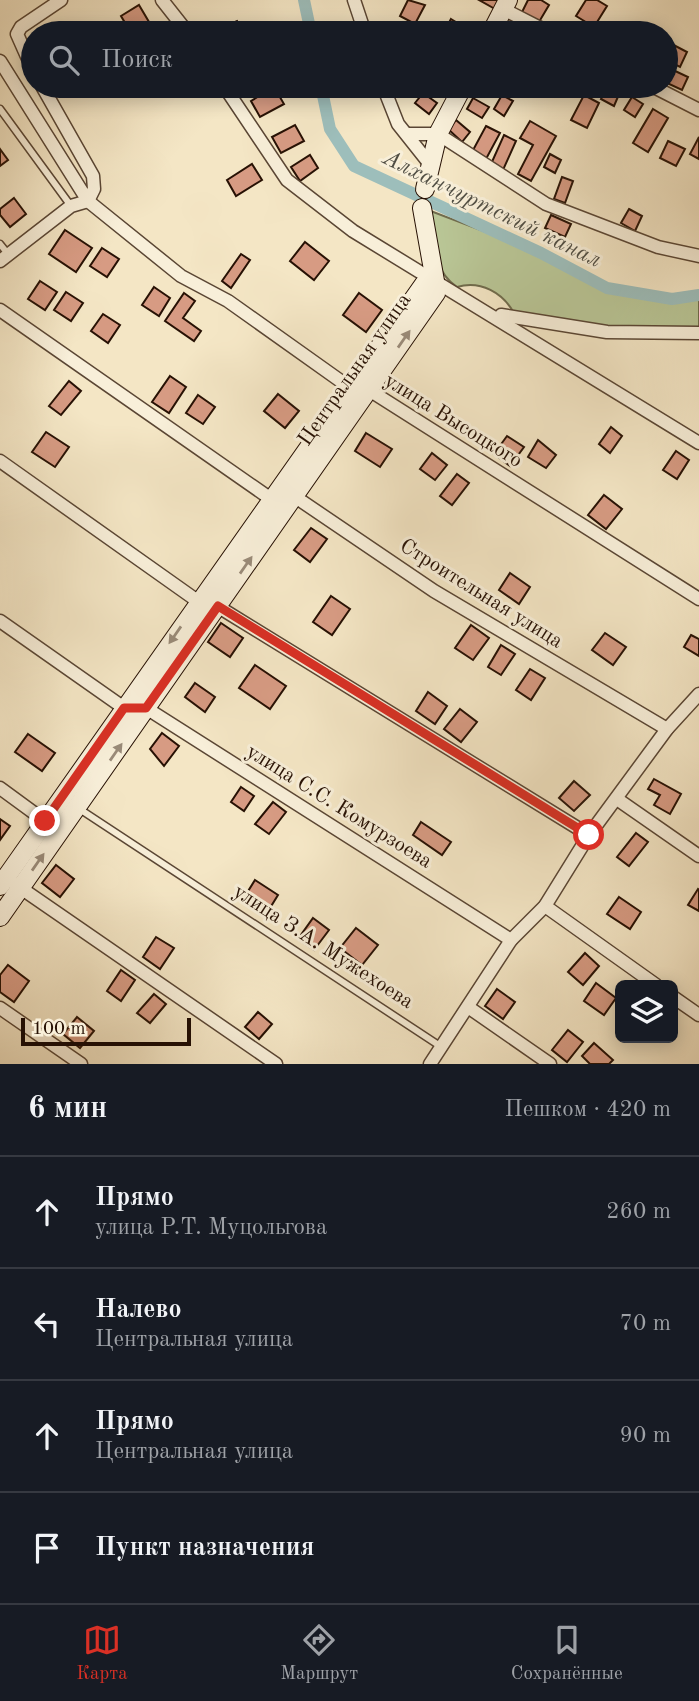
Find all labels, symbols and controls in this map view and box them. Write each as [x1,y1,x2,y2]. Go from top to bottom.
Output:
search box [21,21,678,98]
icon: search [45,41,83,79]
text: Поиск [101,47,173,73]
water label: Алханчуртский канал [377,145,605,273]
street label: Центральная улица [295,290,415,450]
one-way arrow [397,330,411,348]
street label: улица Высоцкого [380,370,526,472]
street label: Строительная улица [396,535,566,653]
one-way arrow [239,556,253,574]
one-way arrow [168,626,182,644]
street label: улица С.С. Комурзоева [242,741,436,873]
one-way arrow [109,743,123,761]
route end [29,805,60,836]
route start [573,819,604,850]
one-way arrow [31,853,45,871]
street label: улица З.А. Мужехоева [229,881,417,1013]
map controls [615,980,678,1043]
button: layers [615,980,678,1043]
scale bar [21,1015,191,1047]
text: 100 m [32,1020,85,1039]
text: 6 мин [28,1094,107,1124]
text: Пешком · 420 m [505,1098,671,1121]
text: Прямо [95,1185,174,1211]
icon: ahead [28,1193,66,1231]
text: 260 m [606,1200,671,1223]
text: улица Р.Т. Муцольгова [95,1216,327,1239]
text: Налево [95,1297,182,1323]
icon: left [28,1305,66,1343]
text: 70 m [620,1312,671,1335]
text: Центральная улица [95,1328,293,1351]
text: Прямо [95,1409,174,1435]
icon: ahead [28,1417,66,1455]
text: 90 m [620,1424,671,1447]
text: Центральная улица [95,1440,293,1463]
icon: arrive [28,1529,66,1567]
text: Пункт назначения [95,1535,314,1561]
tab: Карта [76,1621,128,1686]
tab: Маршрут [280,1621,358,1686]
tab: Сохранённые [511,1621,623,1686]

